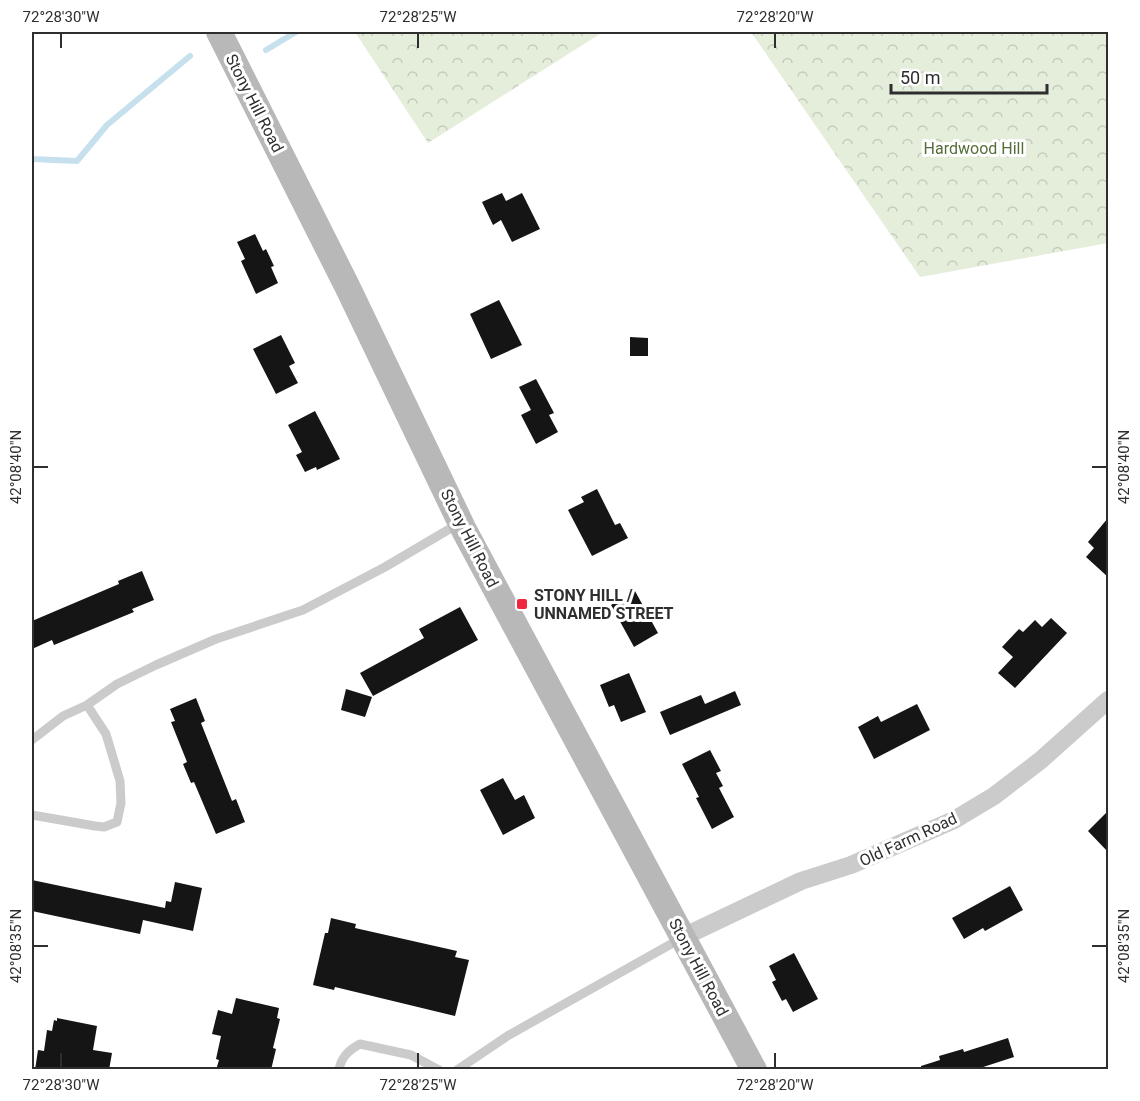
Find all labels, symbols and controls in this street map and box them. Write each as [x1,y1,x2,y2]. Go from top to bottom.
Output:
text: 72°28'30"W [23,8,99,26]
text: 72°28'25"W [380,8,456,26]
text: 72°28'20"W [737,8,813,26]
street label: Stony Hill Road [222,51,287,156]
scale bar [891,57,1047,95]
text: 50 m [900,67,940,88]
park label: Hardwood Hill [924,139,1024,158]
text: 42°08'40"N [7,430,25,504]
text: 42°08'40"N [1115,430,1133,504]
street label: Stony Hill Road [437,486,502,591]
place label: STONY HILL / UNNAMED STREET [534,586,674,623]
marker: STONY HILL / UNNAMED STREET [515,597,529,611]
street label: Old Farm Road [856,809,960,870]
text: 42°08'35"N [7,909,25,983]
text: 42°08'35"N [1115,909,1133,983]
street label: Stony Hill Road [665,915,732,1019]
text: 72°28'30"W [23,1076,99,1094]
text: 72°28'25"W [380,1076,456,1094]
text: 72°28'20"W [737,1076,813,1094]

